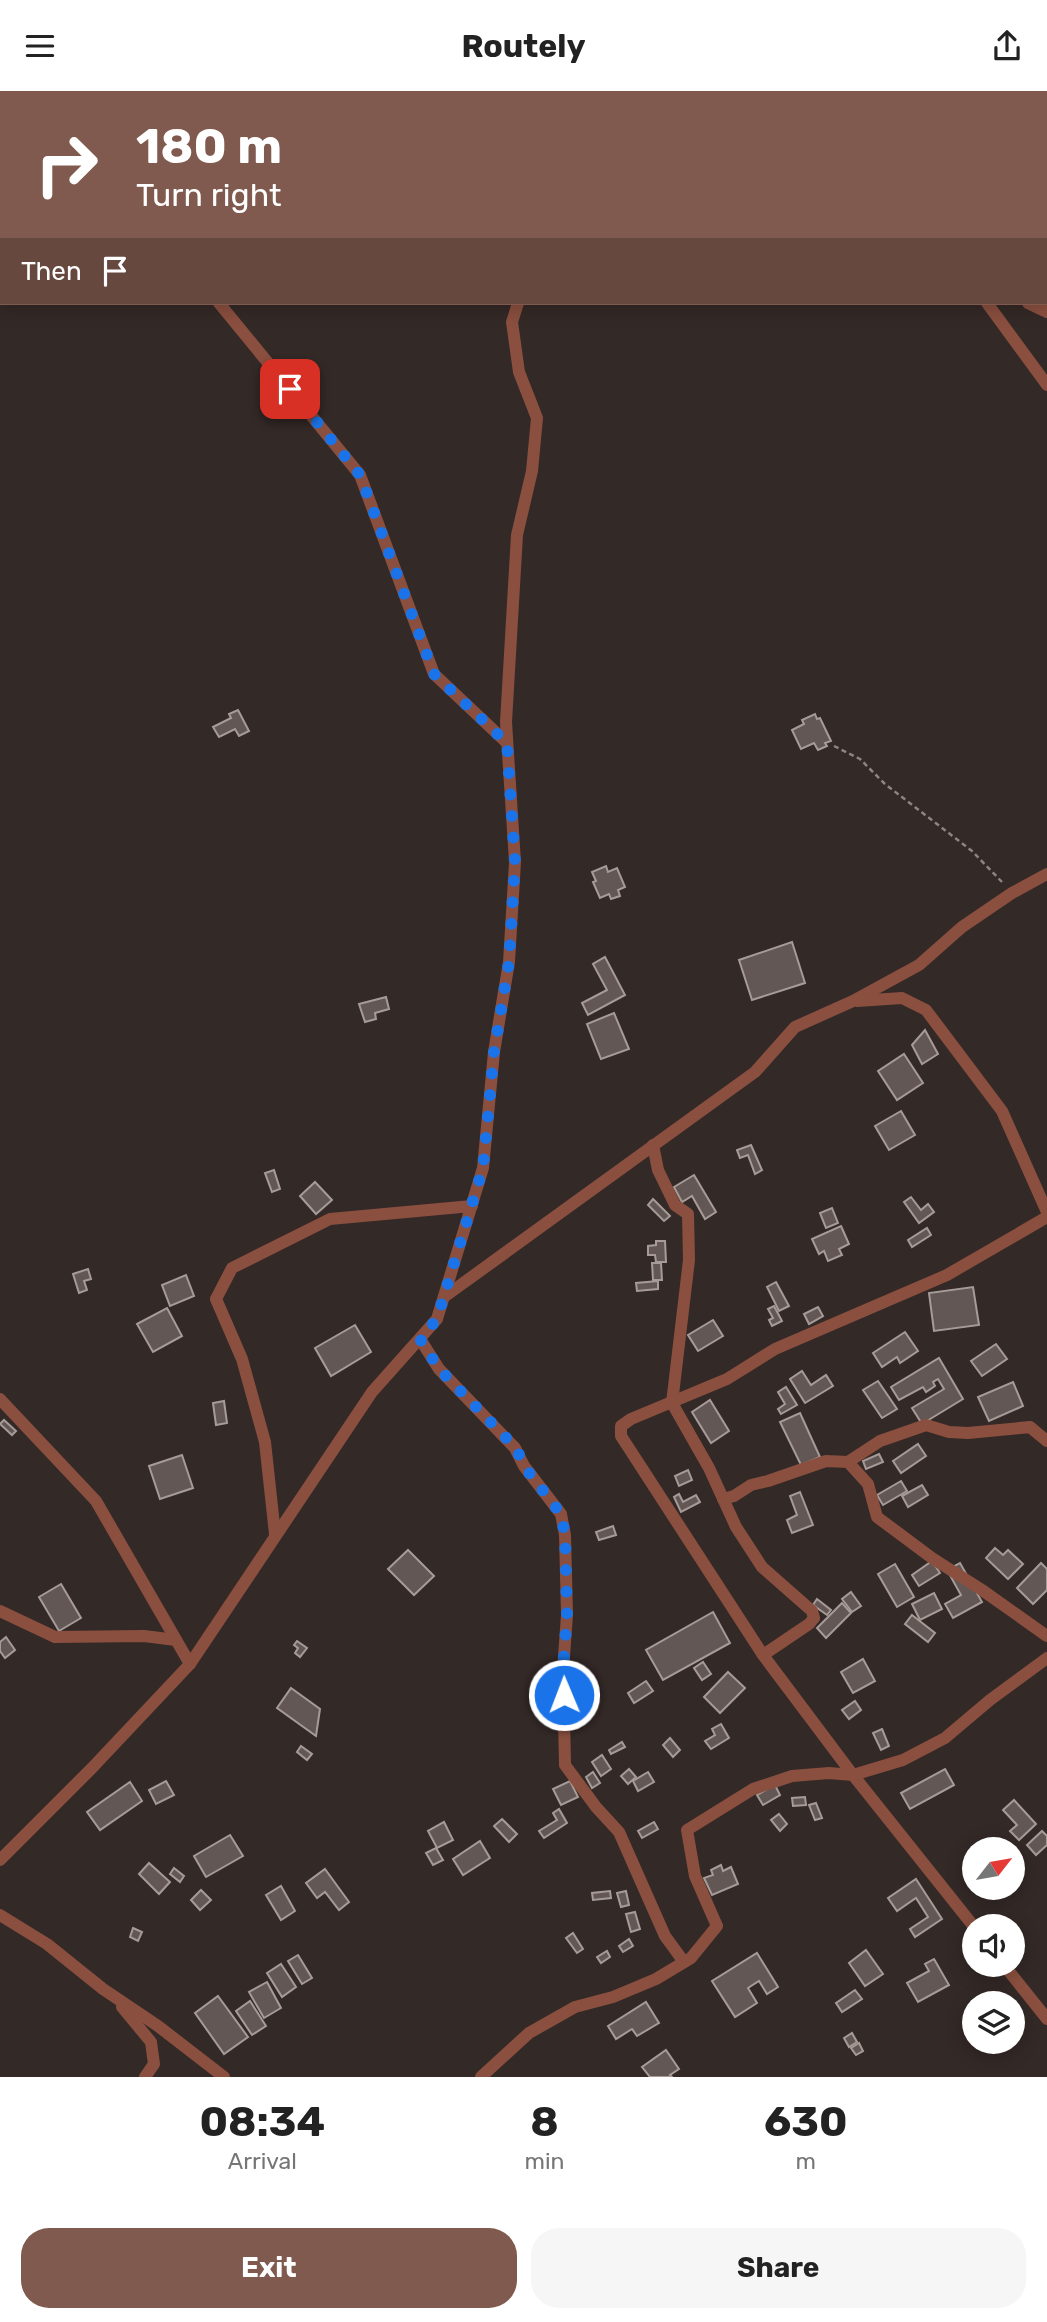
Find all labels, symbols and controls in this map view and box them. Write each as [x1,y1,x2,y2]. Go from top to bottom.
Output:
icon: menu [21,27,59,65]
text: Routely [461,27,586,65]
icon: share [988,27,1026,65]
text: 180 m [136,117,282,175]
icon: right [21,119,112,210]
text: Turn right [136,176,281,214]
icon: arrive [96,252,134,290]
text: Then [21,256,82,287]
pin [260,359,320,419]
icon: arrive [271,370,309,408]
position arrow [527,1658,601,1732]
north arrow [962,1837,1026,1901]
map controls [962,1837,1025,2054]
button: sound [962,1914,1025,1977]
button: layers [962,1991,1025,2054]
text: 08:34 [199,2097,325,2147]
text: 8 [530,2097,559,2147]
text: 630 [764,2097,848,2147]
text: Arrival [228,2147,297,2175]
text: min [525,2147,564,2175]
text: m [796,2147,816,2175]
button: Exit [21,2228,517,2308]
button: Share [531,2228,1026,2308]

